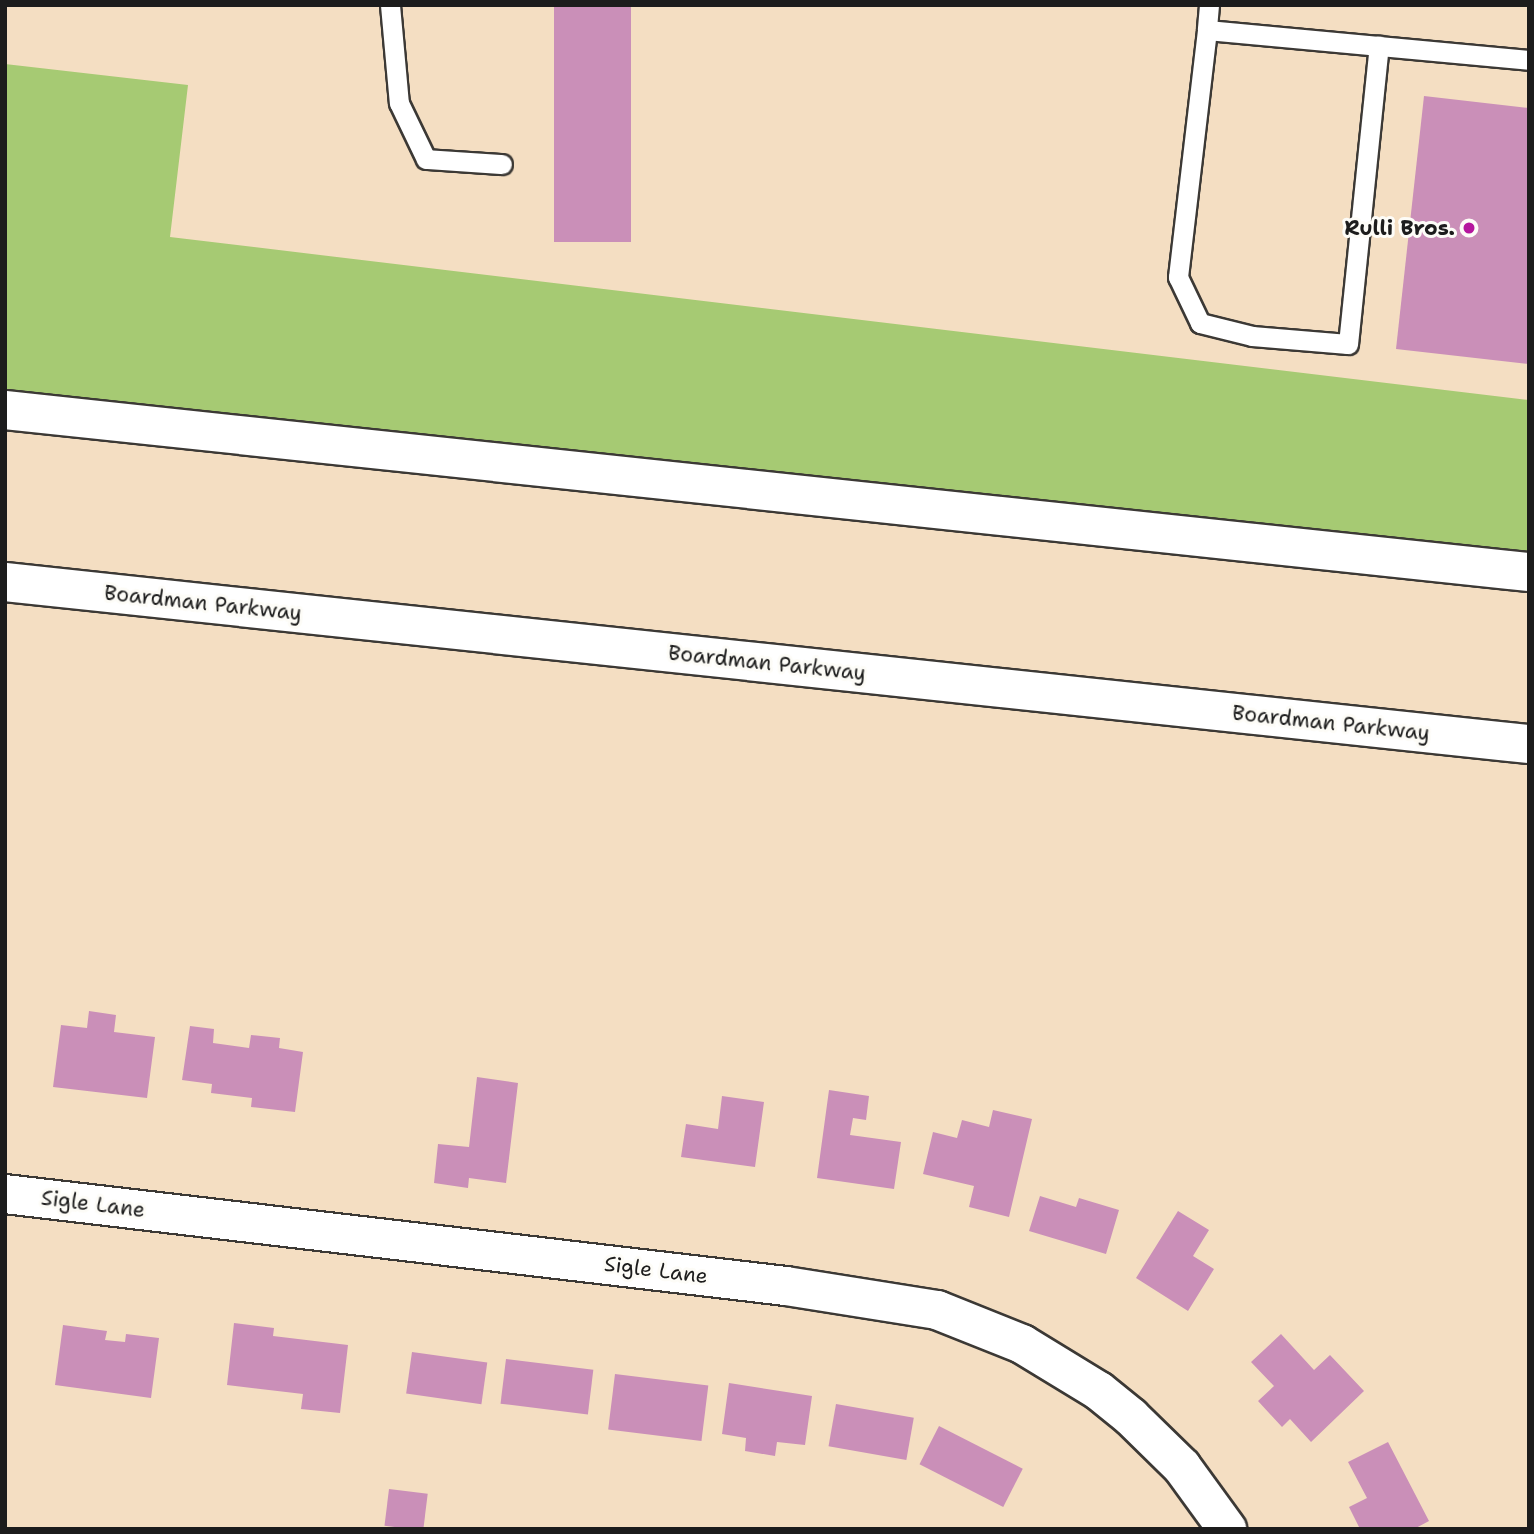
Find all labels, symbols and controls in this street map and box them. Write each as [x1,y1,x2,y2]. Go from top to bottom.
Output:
place label: Rulli Bros. [1344,215,1455,241]
marker: Rulli Bros. [1461,220,1477,236]
street label: Boardman Parkway [103,580,303,626]
street label: Boardman Parkway [667,640,867,686]
street label: Boardman Parkway [1231,700,1431,746]
street label: Sigle Lane [40,1185,146,1223]
street label: Sigle Lane [603,1251,709,1289]

